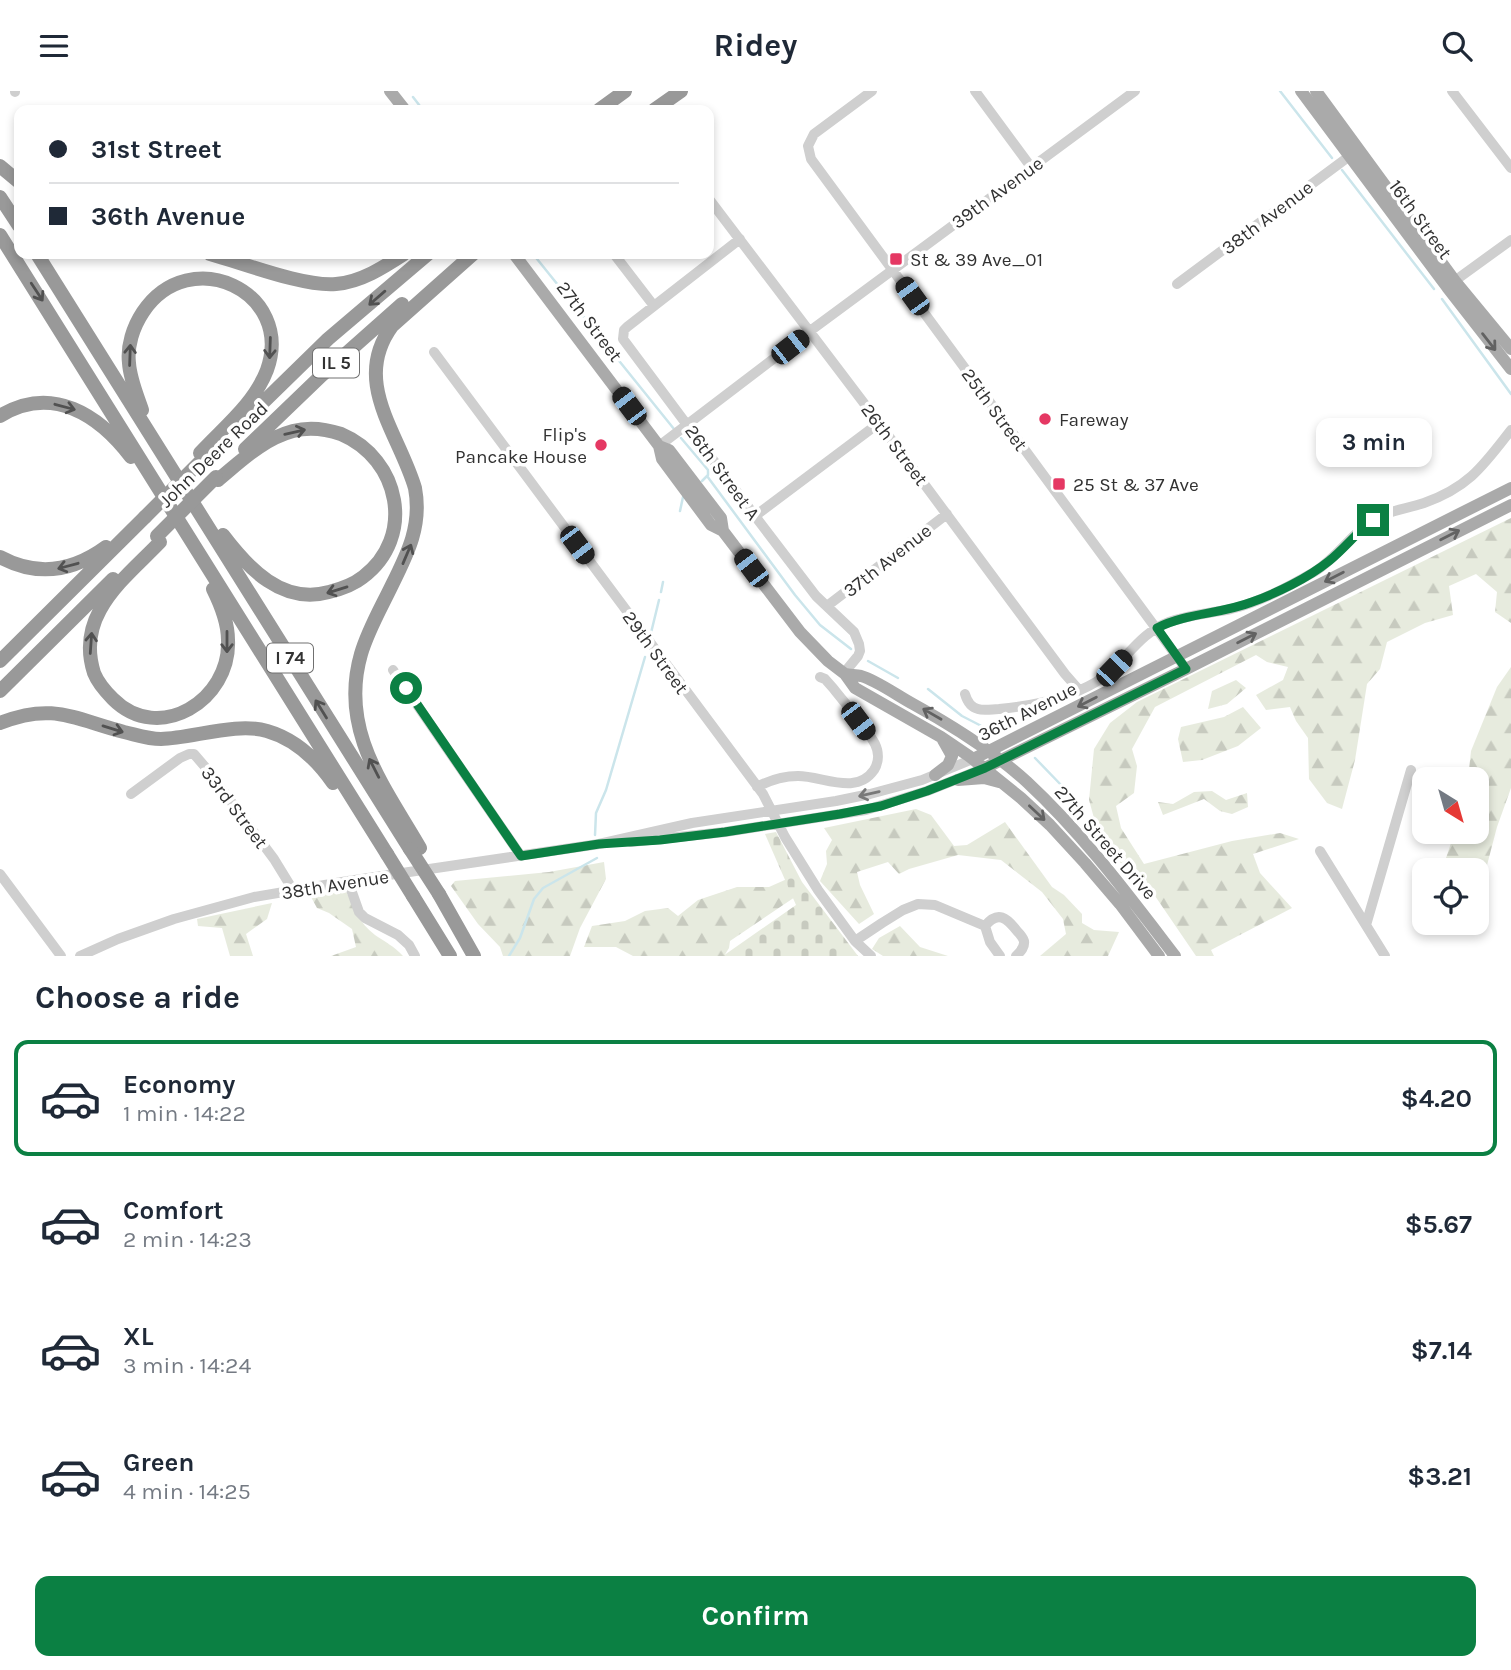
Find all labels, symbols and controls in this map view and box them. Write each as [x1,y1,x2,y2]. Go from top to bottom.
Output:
icon: menu [35,27,73,65]
text: Ridey [714,27,797,64]
icon: search [1438,27,1476,65]
text: 31st Street [91,134,222,165]
street label: 39th Avenue [947,152,1048,233]
street label: 38th Avenue [1218,176,1318,259]
street label: 16th Street [1384,176,1456,263]
text: 36th Avenue [91,201,245,232]
place label: St & 39 Ave_01 [910,249,1043,271]
marker: St & 39 Ave_01 [888,251,904,267]
car [892,273,933,319]
street label: 27th Street [552,277,627,366]
one-way arrow [30,282,44,301]
one-way arrow [368,290,386,306]
car [767,326,814,368]
one-way arrow [1482,332,1497,350]
one-way arrow [264,336,277,359]
one-way arrow [123,344,136,367]
road number: IL 5 [313,349,359,377]
street label: 25th Street [957,364,1032,455]
car [608,383,651,429]
street label: John Deere Road [155,397,273,512]
street label: 26th Street [856,399,932,490]
one-way arrow [53,401,76,414]
place label: Fareway [1059,409,1129,431]
marker: Fareway [1037,411,1053,427]
callout: 3 min [1315,419,1431,467]
street label: 26th Street A [680,421,764,525]
one-way arrow [283,424,306,438]
place label: Flip's Pancake House [455,424,587,468]
text: 3 min [1342,429,1406,456]
marker: Flip's Pancake House [593,437,609,453]
place label: 25 St & 37 Ave [1073,474,1199,496]
marker: 25 St & 37 Ave [1051,476,1067,492]
route end [1357,504,1389,536]
street label: 37th Avenue [839,520,936,602]
car [556,522,599,568]
one-way arrow [1439,528,1460,542]
one-way arrow [401,544,414,566]
car [730,545,773,591]
one-way arrow [57,560,80,573]
one-way arrow [1324,571,1345,585]
one-way arrow [326,584,348,597]
street label: 29th Street [618,607,693,698]
one-way arrow [220,630,234,653]
one-way arrow [1236,630,1257,644]
one-way arrow [85,632,98,655]
road number: I 74 [267,643,313,673]
car [1092,646,1137,690]
route start [390,672,422,704]
street label: 36th Avenue [974,678,1080,746]
one-way arrow [1078,695,1098,709]
car [837,698,880,744]
one-way arrow [313,699,327,719]
one-way arrow [922,707,942,721]
one-way arrow [102,723,124,736]
one-way arrow [366,758,380,779]
street label: 33rd Street [196,762,272,853]
north arrow [1412,767,1489,843]
map controls [1412,767,1489,935]
street label: 27th Street Drive [1050,781,1161,904]
one-way arrow [858,787,881,801]
one-way arrow [1027,805,1045,821]
button: locate [1412,858,1489,935]
street label: 38th Avenue [280,866,390,904]
text: Choose a ride [35,979,240,1016]
icon: car [39,1067,102,1130]
text: Economy [123,1069,235,1100]
text: $4.20 [1401,1083,1472,1114]
text: 1 min · 14:22 [123,1100,246,1127]
icon: car [39,1193,102,1256]
text: Comfort [123,1195,224,1226]
text: $5.67 [1405,1209,1472,1240]
text: 2 min · 14:23 [123,1226,252,1253]
icon: car [39,1319,102,1382]
text: XL [123,1321,154,1352]
text: $7.14 [1411,1335,1472,1366]
text: 3 min · 14:24 [123,1352,251,1379]
icon: car [39,1445,102,1508]
text: Green [123,1447,195,1478]
text: $3.21 [1407,1461,1472,1492]
text: 4 min · 14:25 [123,1478,251,1505]
button: Confirm [35,1576,1476,1656]

